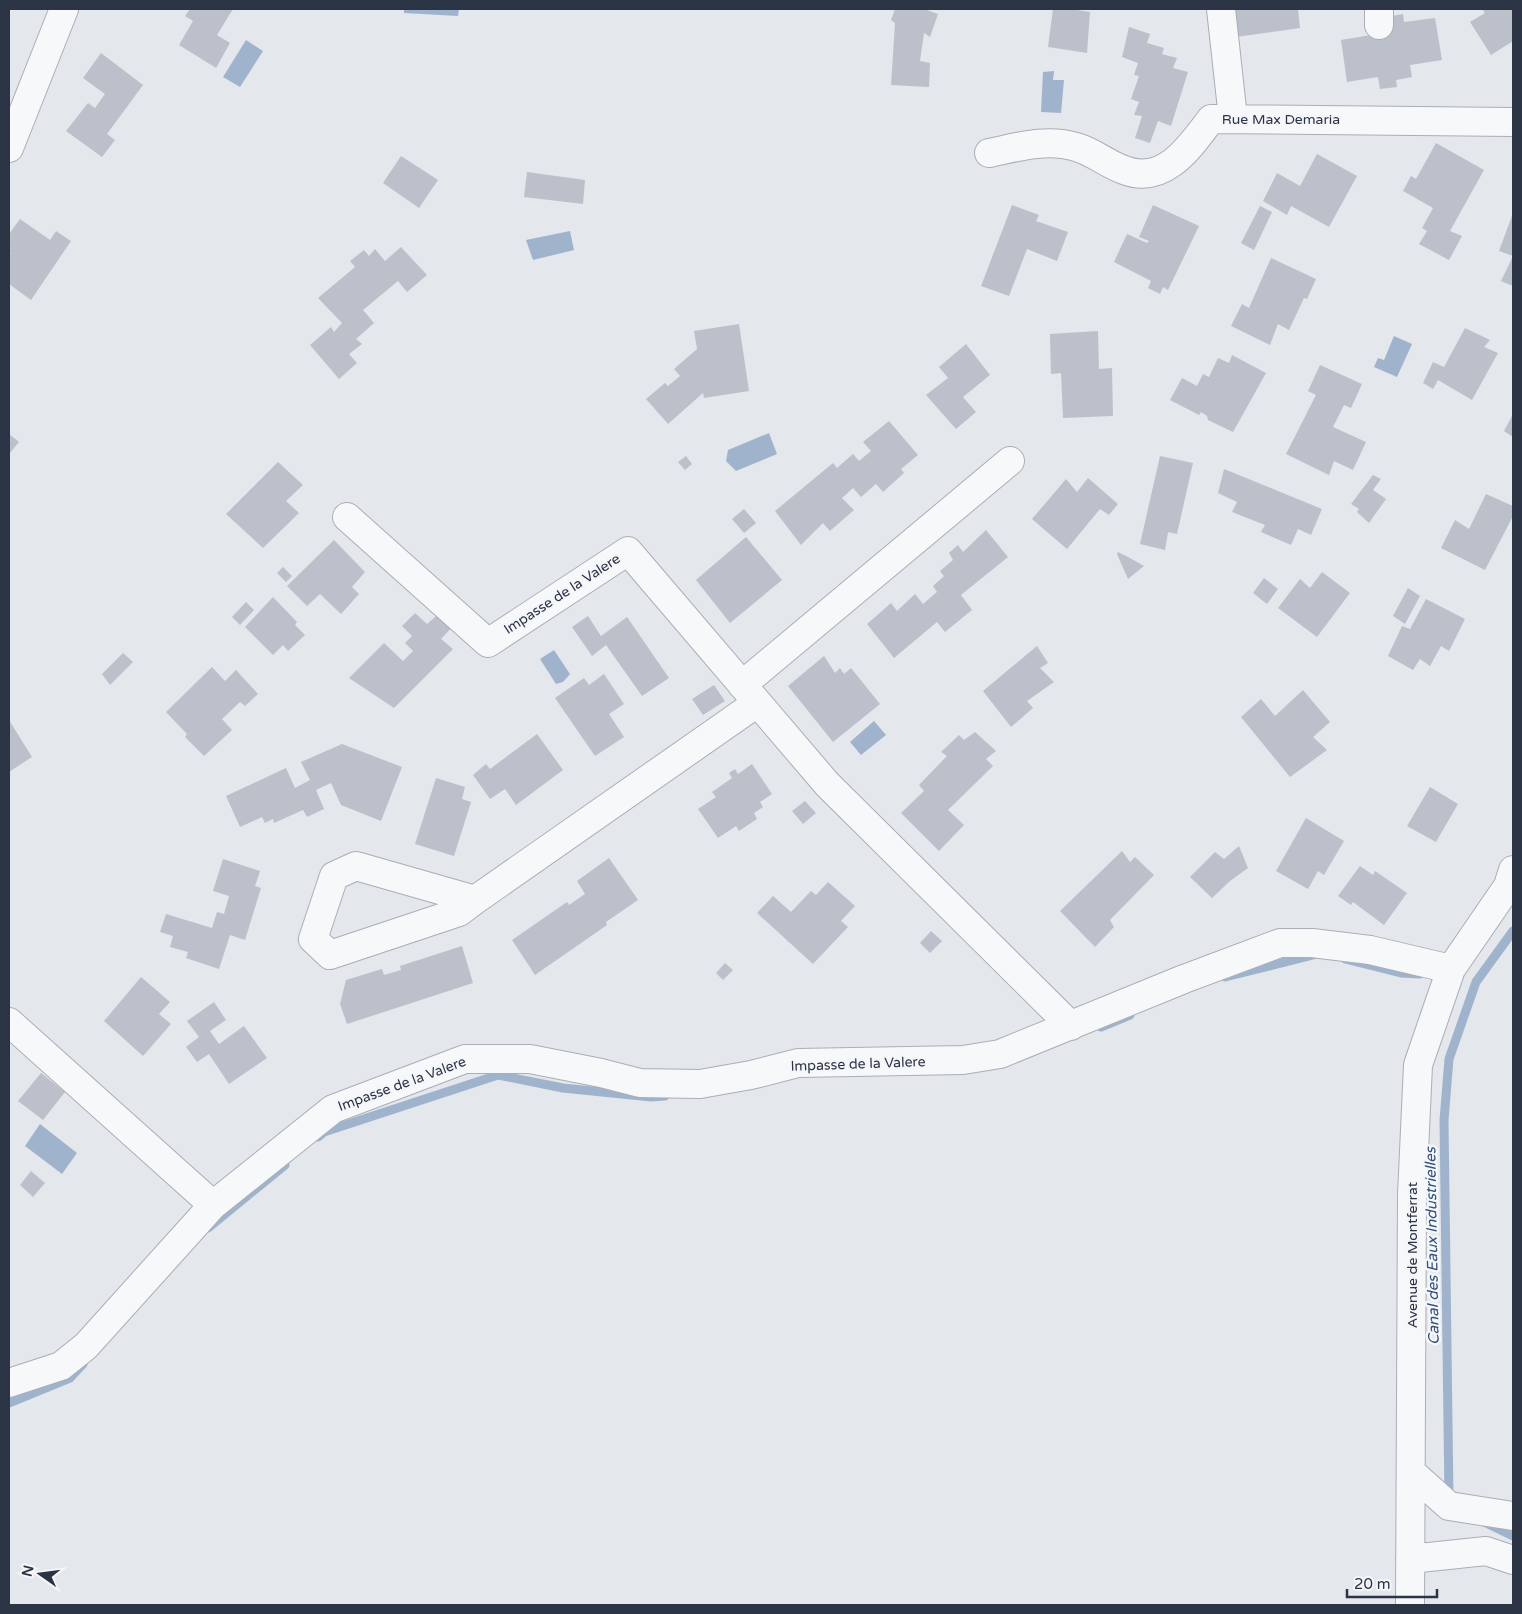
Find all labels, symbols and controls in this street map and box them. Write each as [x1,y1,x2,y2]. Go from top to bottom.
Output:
street label: Rue Max Demaria [1222,111,1340,128]
street label: Impasse de la Valere [501,550,623,638]
street label: Impasse de la Valere [336,1053,468,1115]
street label: Impasse de la Valere [790,1053,926,1075]
water label: Canal des Eaux Industrielles [1421,1145,1443,1345]
street label: Avenue de Montferrat [1404,1181,1421,1328]
north arrow [15,1549,65,1599]
text: N [18,1563,37,1578]
scale bar [1347,1566,1437,1598]
text: 20 m [1354,1575,1391,1593]

